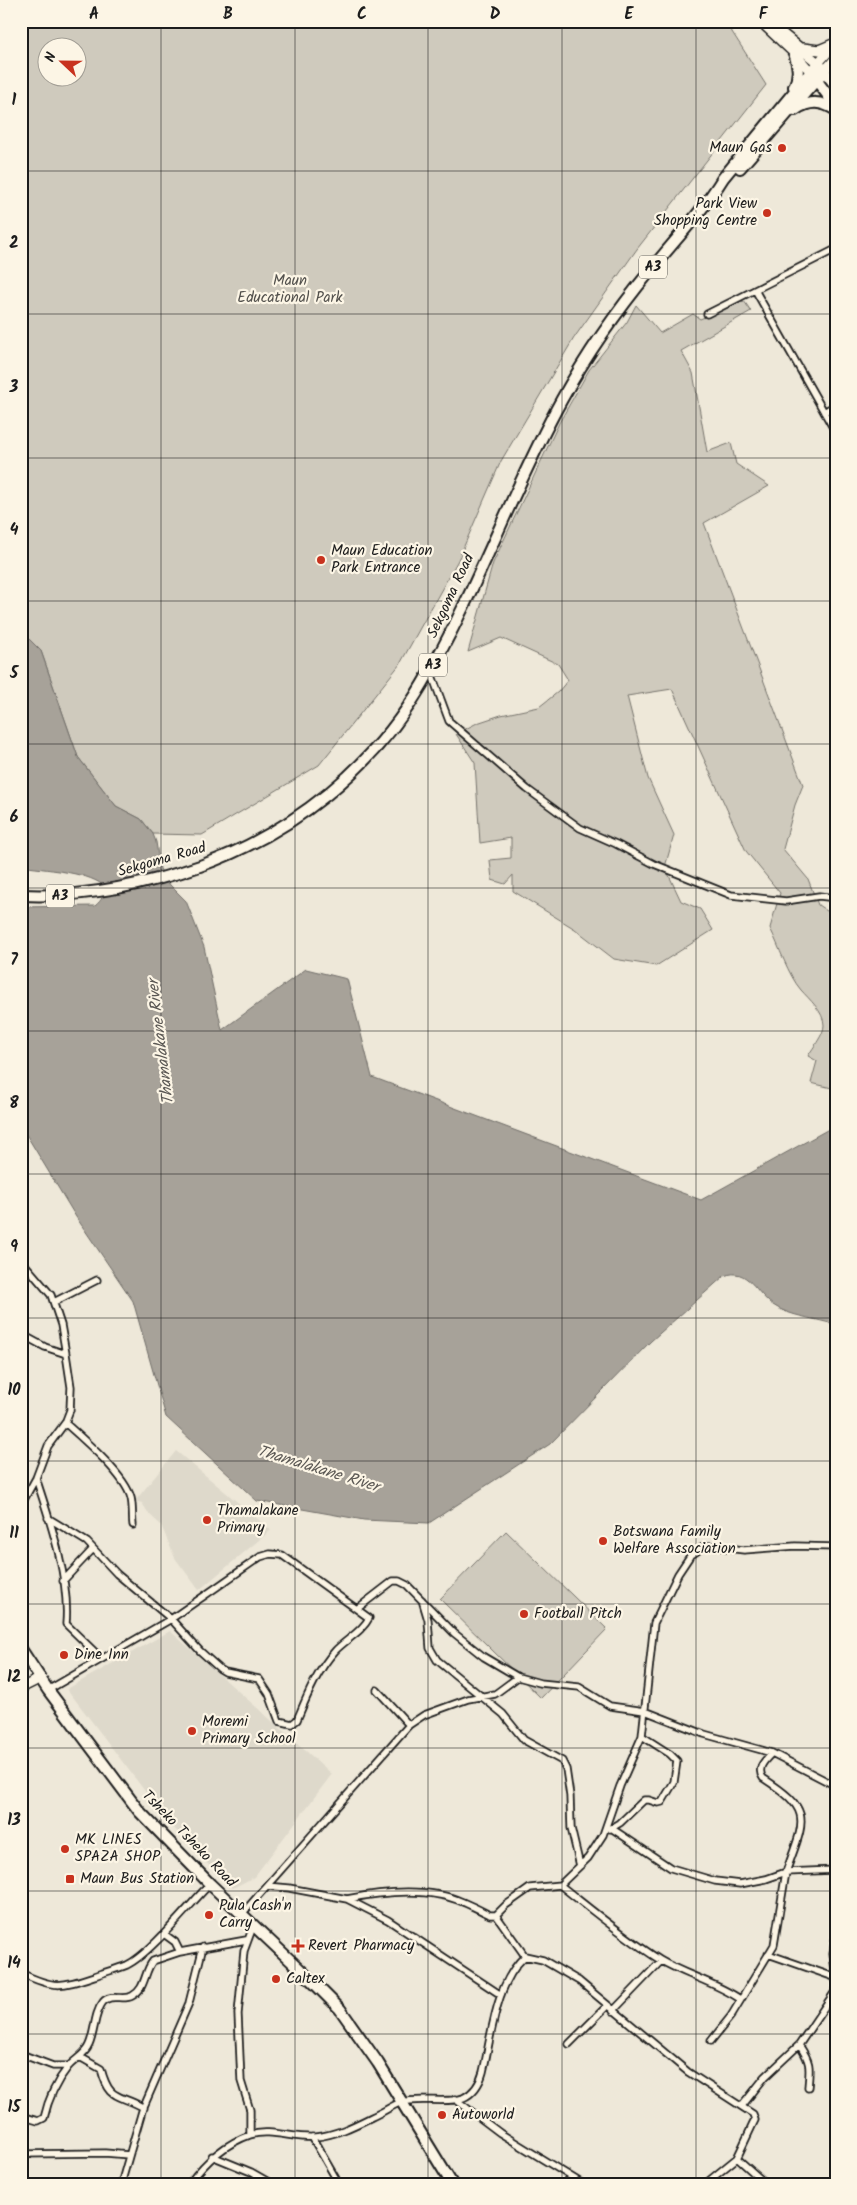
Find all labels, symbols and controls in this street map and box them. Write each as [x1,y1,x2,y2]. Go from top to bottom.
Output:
text: A [89,2,99,27]
text: B [223,2,233,27]
text: C [357,2,367,27]
text: D [490,2,501,27]
text: E [625,2,635,27]
text: F [759,2,769,27]
north arrow [38,38,88,88]
text: N [39,49,63,66]
text: 1 [12,88,17,113]
place label: Maun Gas [709,136,773,160]
marker: Maun Gas [776,142,788,154]
place label: Park View Shopping Centre [654,192,758,233]
marker: Park View Shopping Centre [761,207,773,219]
text: 2 [9,231,19,256]
road number: A3 [639,256,667,278]
park label: Maun Educational Park [237,269,344,310]
text: 3 [9,375,19,400]
text: 4 [10,518,19,543]
place label: Maun Education Park Entrance [331,539,432,580]
street label: Sekgoma Road [421,549,481,642]
marker: Maun Education Park Entrance [315,554,327,566]
road number: A3 [419,654,447,676]
text: 5 [9,661,20,686]
text: 6 [10,805,19,830]
street label: Sekgoma Road [115,836,209,884]
road number: A3 [46,884,74,908]
text: 7 [10,948,18,973]
water label: Thamalakane River [140,974,181,1106]
text: 8 [9,1091,19,1116]
text: 9 [10,1235,18,1260]
text: 10 [7,1378,21,1403]
water label: Thamalakane River [254,1439,385,1500]
place label: Thamalakane Primary [217,1499,299,1540]
marker: Thamalakane Primary [201,1514,213,1526]
place label: Botswana Family Welfare Association [613,1520,736,1561]
text: 11 [9,1521,19,1546]
marker: Botswana Family Welfare Association [597,1535,609,1547]
place label: Football Pitch [534,1602,622,1626]
marker: Football Pitch [518,1608,530,1620]
place label: Dine Inn [74,1643,129,1667]
marker: Dine Inn [58,1649,70,1661]
text: 12 [7,1665,21,1690]
place label: Moremi Primary School [202,1710,296,1751]
marker: Moremi Primary School [186,1725,198,1737]
street label: Tsheko Tsheko Road [136,1785,243,1894]
text: 13 [7,1808,21,1833]
place label: MK LINES SPAZA SHOP [75,1828,161,1869]
marker: MK LINES SPAZA SHOP [59,1843,71,1855]
place label: Maun Bus Station [80,1867,194,1891]
marker: Maun Bus Station [64,1873,76,1885]
place label: Pula Cash'n Carry [219,1894,292,1935]
marker: Pula Cash'n Carry [203,1909,215,1921]
place label: Revert Pharmacy [308,1934,415,1958]
marker: Revert Pharmacy [292,1940,304,1952]
text: 14 [7,1951,21,1976]
place label: Caltex [286,1967,325,1991]
marker: Caltex [270,1973,282,1985]
text: 15 [8,2095,22,2120]
place label: Autoworld [452,2103,514,2127]
marker: Autoworld [436,2109,448,2121]

